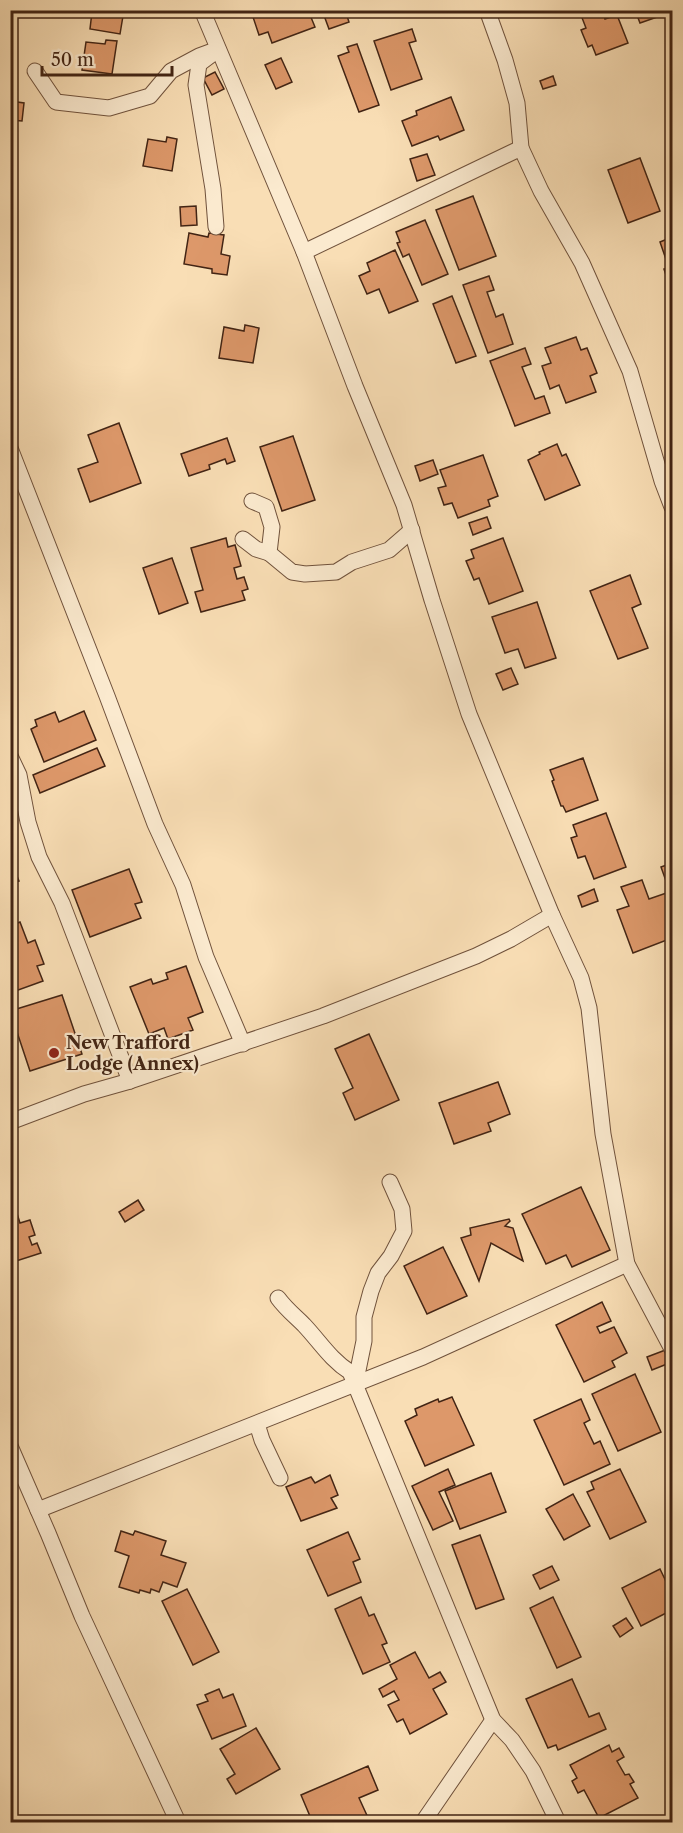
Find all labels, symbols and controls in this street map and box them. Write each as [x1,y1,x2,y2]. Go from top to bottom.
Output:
scale bar [42,39,172,77]
text: 50 m [51,49,94,71]
place label: New Trafford Lodge (Annex) [66,1032,199,1075]
marker: New Trafford Lodge (Annex) [47,1046,61,1060]

